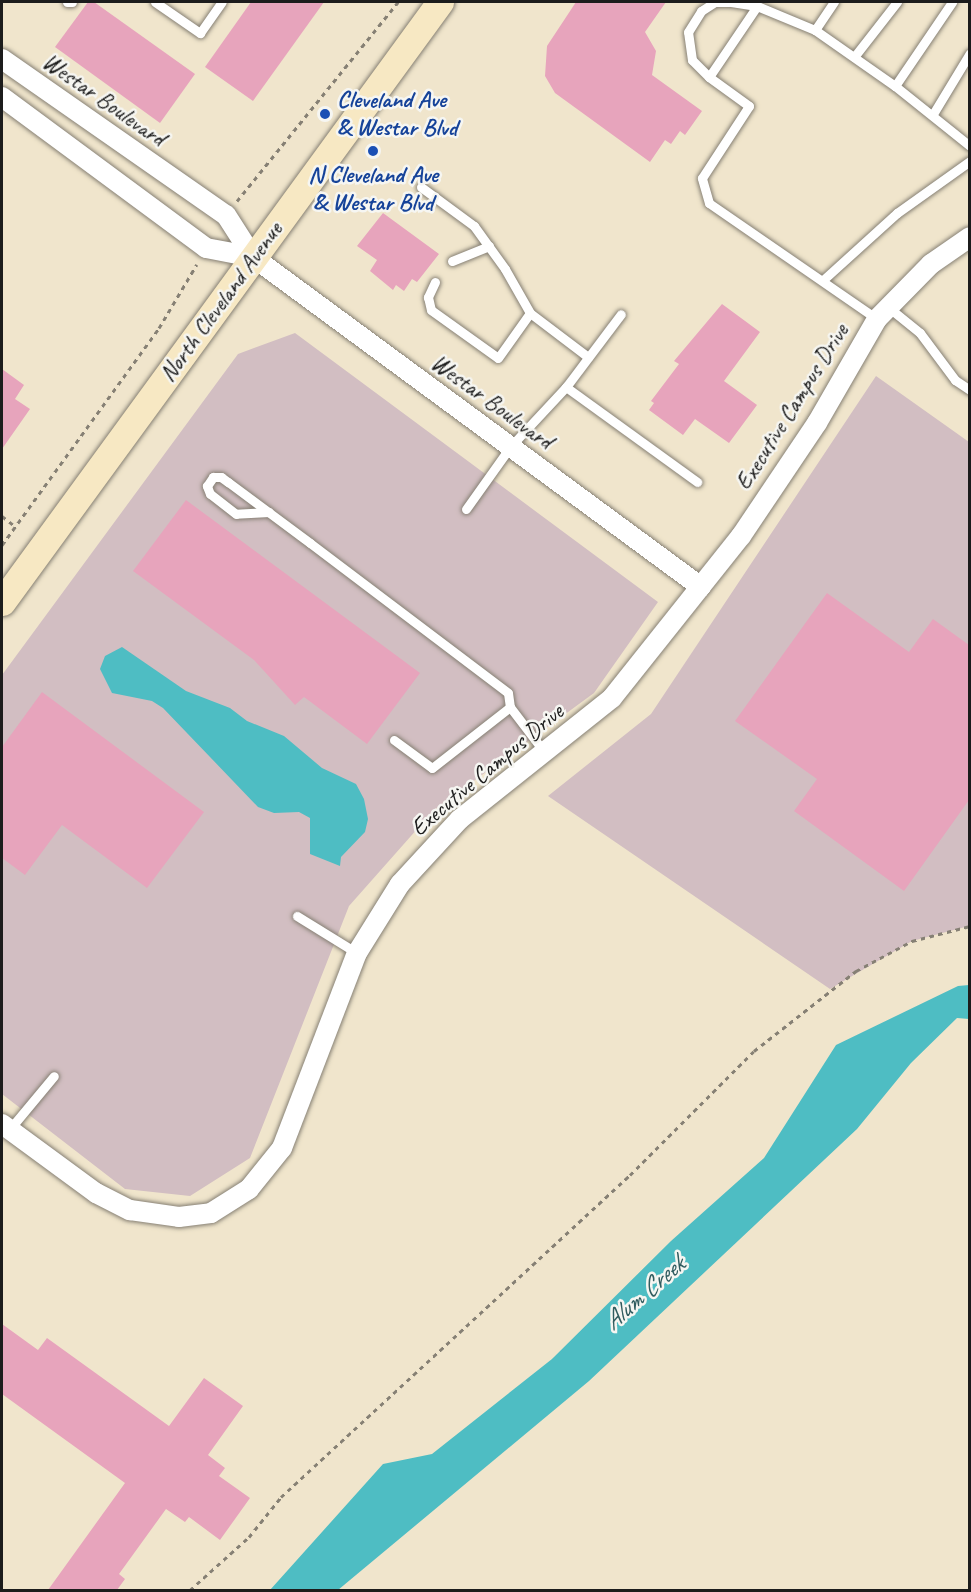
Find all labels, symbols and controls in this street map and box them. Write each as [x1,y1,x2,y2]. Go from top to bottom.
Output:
street label: Westar Boulevard [37,47,171,153]
place label: Cleveland Ave & Westar Blvd [337,86,457,142]
marker: Cleveland Ave & Westar Blvd [318,107,332,121]
marker: N Cleveland Ave & Westar Blvd [366,144,380,158]
place label: N Cleveland Ave & Westar Blvd [308,161,438,217]
street label: North Cleveland Avenue [153,217,289,387]
street label: Executive Campus Drive [729,319,855,495]
street label: Westar Boulevard [425,348,559,456]
street label: Executive Campus Drive [405,698,569,842]
water label: Alum Creek [597,1249,691,1337]

